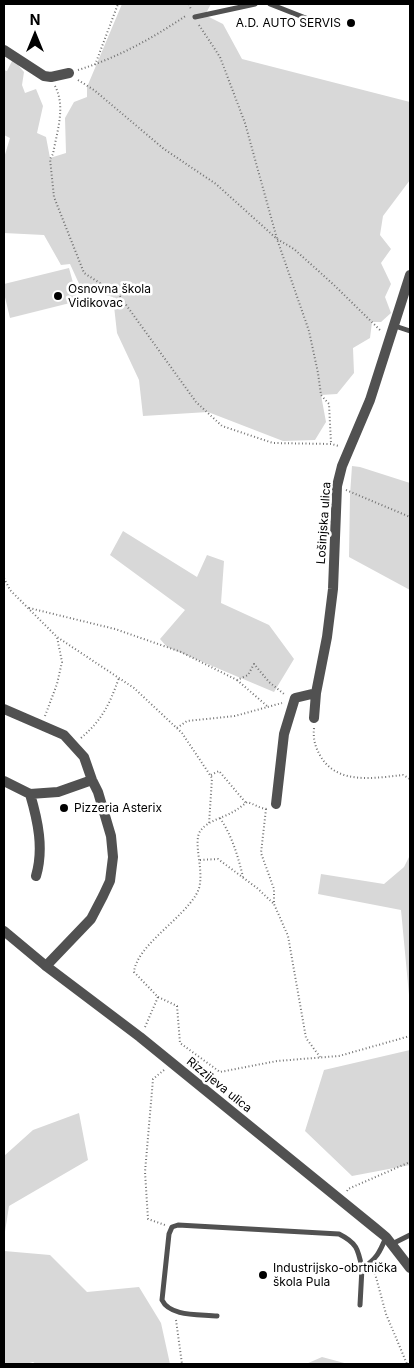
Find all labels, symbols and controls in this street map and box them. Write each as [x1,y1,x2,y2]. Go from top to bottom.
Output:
north arrow [10,10,60,60]
text: N [30,11,40,28]
place label: A.D. AUTO SERVIS [236,16,341,30]
marker: A.D. AUTO SERVIS [345,17,357,29]
place label: Osnovna škola Vidikovac [68,282,151,310]
marker: Osnovna škola Vidikovac [52,290,64,302]
street label: Lošinjska ulica [314,481,334,565]
place label: Pizzeria Asterix [74,801,162,815]
marker: Pizzeria Asterix [58,802,70,814]
street label: Rizzijeva ulica [183,1054,255,1116]
place label: Industrijsko-obrtnička škola Pula [273,1261,397,1289]
marker: Industrijsko-obrtnička škola Pula [257,1269,269,1281]

